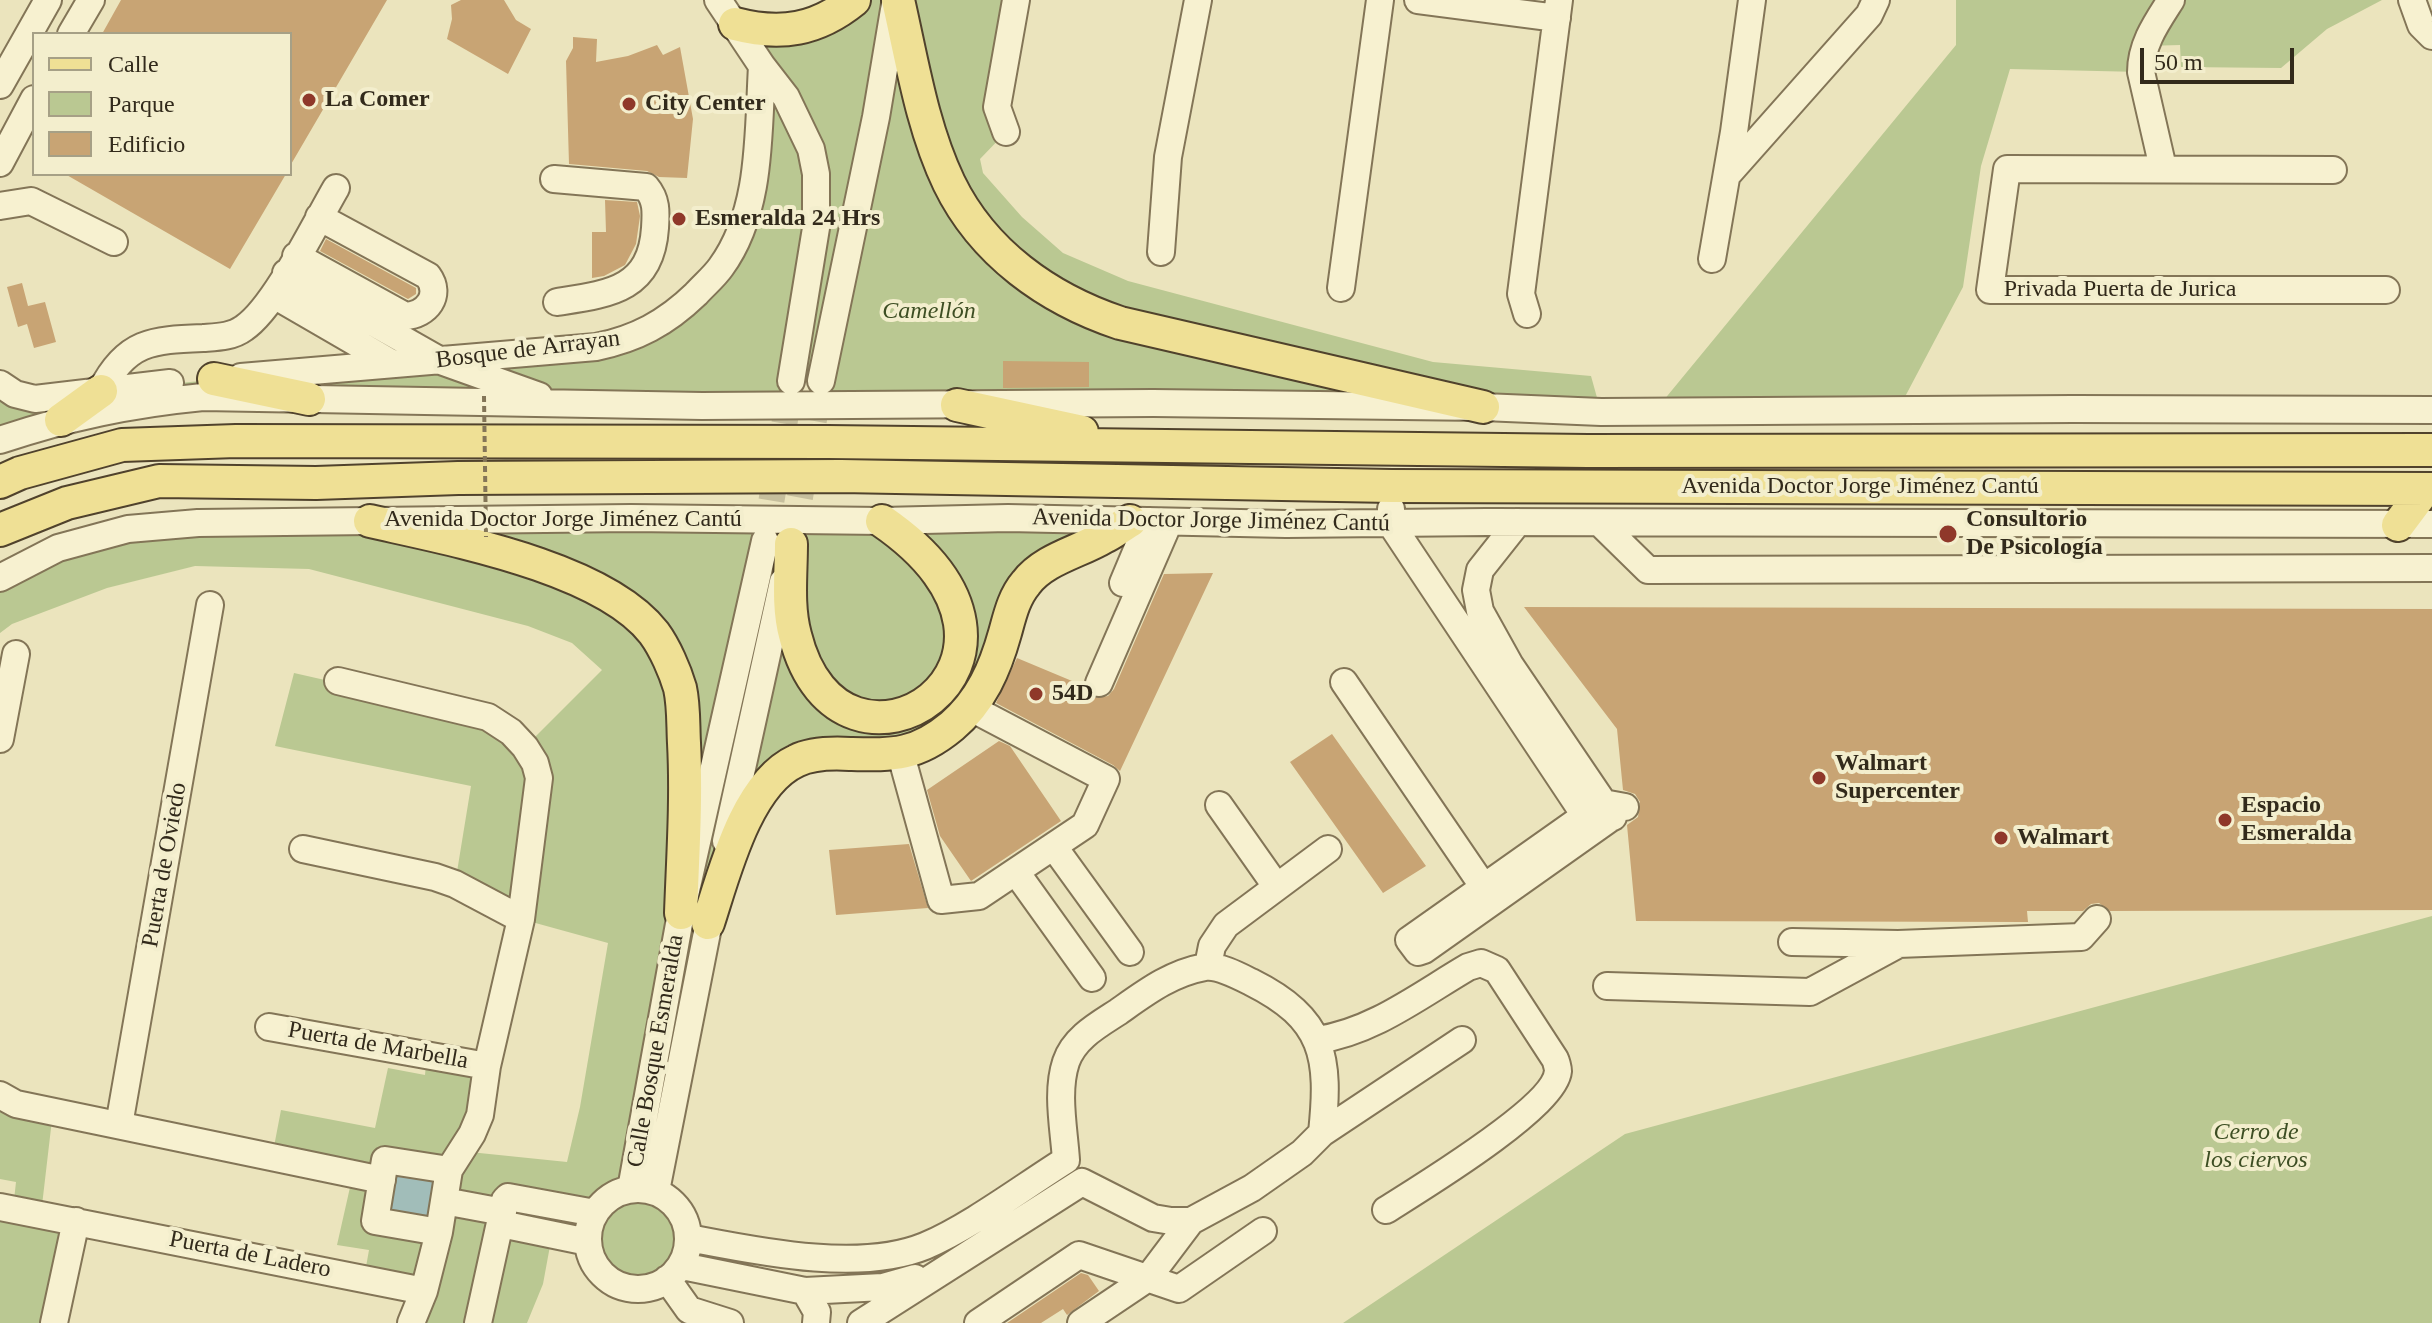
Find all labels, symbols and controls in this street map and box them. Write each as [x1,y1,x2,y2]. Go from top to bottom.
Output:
legend [32,32,292,176]
scale bar [2144,32,2298,82]
text: 50 m [2154,49,2203,75]
text: Calle [108,51,159,77]
place label: La Comer [325,86,430,114]
place label: City Center [645,90,766,118]
text: Parque [108,91,175,117]
marker: La Comer [300,91,318,109]
marker: City Center [620,95,638,113]
text: Edificio [108,131,185,157]
place label: Esmeralda 24 Hrs [695,205,880,233]
marker: Esmeralda 24 Hrs [670,210,688,228]
street label: Privada Puerta de Jurica [2004,276,2236,304]
park label: Camellón [882,298,976,326]
street label: Bosque de Arrayan [434,324,622,376]
street label: Avenida Doctor Jorge Jiménez Cantú [1681,473,2039,501]
street label: Avenida Doctor Jorge Jiménez Cantú [1032,503,1390,539]
street label: Avenida Doctor Jorge Jiménez Cantú [384,506,742,534]
place label: Consultorio De Psicología [1966,506,2103,562]
marker: Consultorio De Psicología [1937,523,1959,545]
place label: 54D [1052,680,1093,708]
marker: 54D [1027,685,1045,703]
place label: Walmart Supercenter [1835,750,1960,806]
marker: Walmart Supercenter [1810,769,1828,787]
street label: Puerta de Oviedo [136,780,194,950]
place label: Espacio Esmeralda [2241,792,2352,848]
marker: Espacio Esmeralda [2216,811,2234,829]
place label: Walmart [2017,824,2109,852]
marker: Walmart [1992,829,2010,847]
street label: Calle Bosque Esmeralda [621,932,691,1170]
street label: Puerta de Marbella [286,1016,470,1076]
park label: Cerro de los ciervos [2204,1119,2308,1175]
street label: Puerta de Ladero [167,1225,333,1285]

